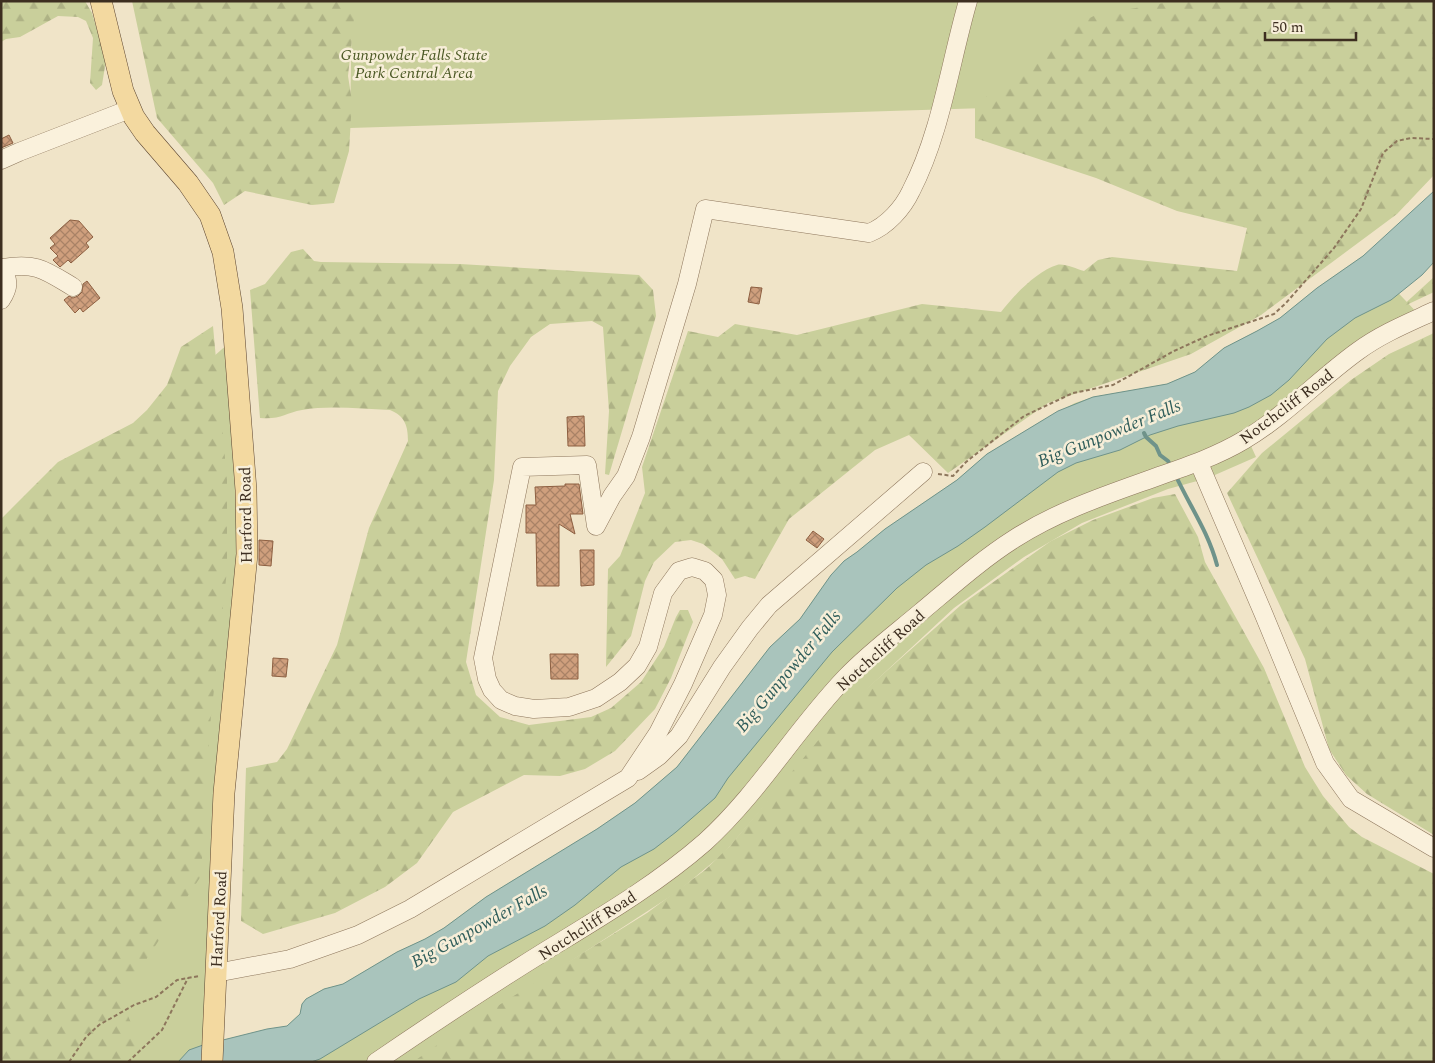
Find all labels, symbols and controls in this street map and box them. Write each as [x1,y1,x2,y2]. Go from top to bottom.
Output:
scale bar [1265,10,1356,42]
text: 50 m [1272,16,1304,39]
park label: Gunpowder Falls State Park Central Area [341,43,488,85]
street label: Notchcliff Road [1234,363,1339,450]
water label: Big Gunpowder Falls [1033,392,1186,475]
street label: Harford Road [233,466,259,564]
water label: Big Gunpowder Falls [729,604,848,738]
street label: Notchcliff Road [831,604,931,697]
street label: Harford Road [204,870,234,968]
water label: Big Gunpowder Falls [406,877,553,975]
street label: Notchcliff Road [534,885,641,967]

